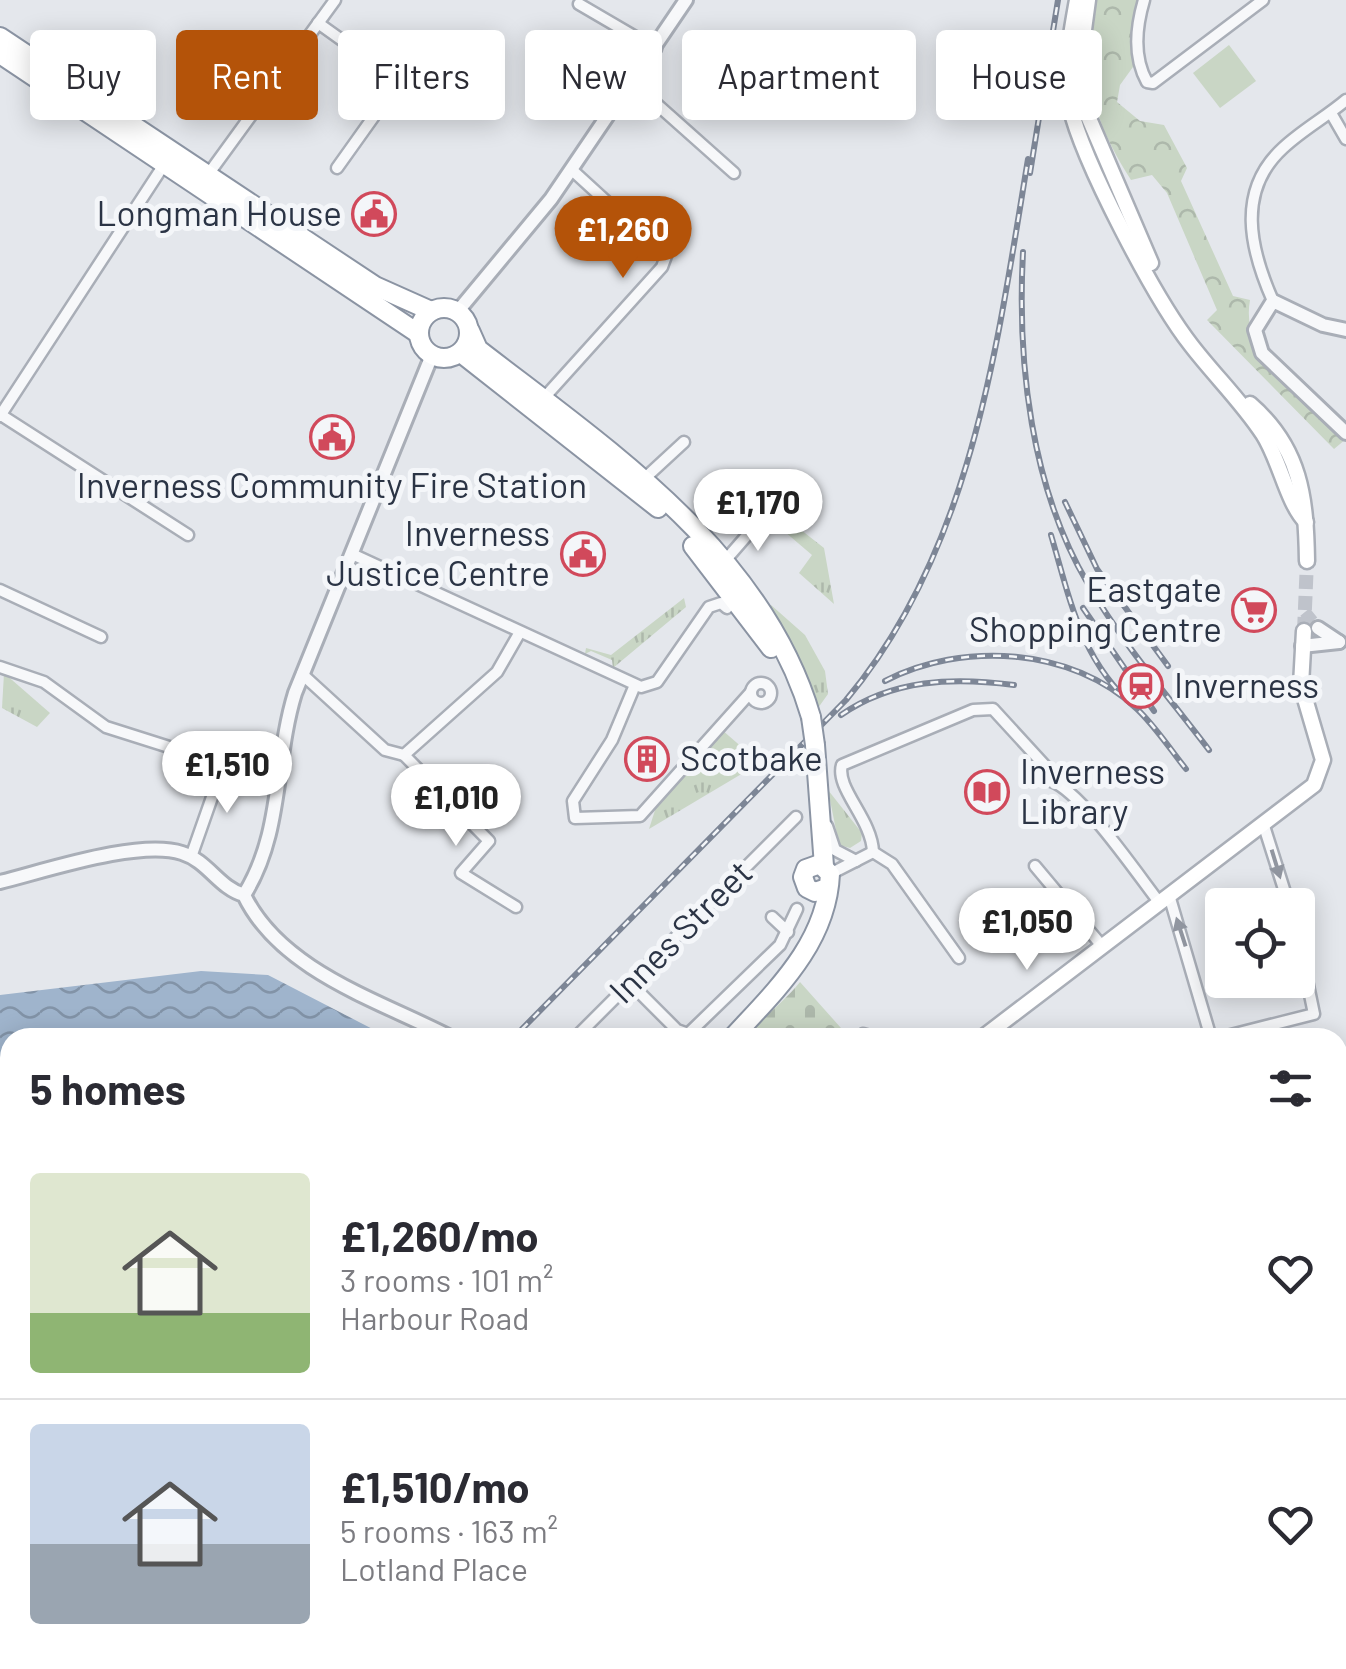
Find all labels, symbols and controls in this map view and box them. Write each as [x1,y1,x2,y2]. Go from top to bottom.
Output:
chip: Buy [30,30,156,120]
chip: Rent [176,30,318,120]
chip: Filters [338,30,505,120]
chip: New [525,30,662,120]
chip: Apartment [682,30,916,120]
chip: House [936,30,1102,120]
place label: Longman House [97,191,342,233]
public building icon: Longman House [351,191,397,237]
pin: £1,260 [542,196,704,281]
text: £1,260 [577,209,669,247]
public building icon: Inverness Community Fire Station [309,414,355,460]
place label: Inverness Community Fire Station [77,463,587,505]
pin: £1,170 [677,469,839,554]
text: £1,170 [716,482,800,520]
place label: Inverness Justice Centre [326,511,550,593]
public building icon: Inverness Justice Centre [560,531,606,577]
place label: Eastgate Shopping Centre [969,567,1222,649]
supermarket icon: Eastgate Shopping Centre [1231,587,1277,633]
station icon: Inverness [1118,663,1164,709]
place label: Inverness [1174,663,1319,705]
pin: £1,510 [146,731,308,816]
building icon: Scotbake [624,736,670,782]
place label: Scotbake [680,736,823,778]
text: £1,510 [184,744,270,782]
place label: Inverness Library [1020,749,1165,831]
pin: £1,010 [375,764,537,849]
library icon: Inverness Library [964,769,1010,815]
text: £1,010 [413,777,499,815]
one-way arrow [1269,849,1284,880]
street label: Innes Street [600,851,760,1011]
pin: £1,050 [946,888,1108,973]
map controls [1205,888,1315,998]
button: locate [1205,888,1315,998]
text: £1,050 [981,901,1073,939]
one-way arrow [1173,917,1188,947]
icon: filters [1263,1061,1318,1116]
text: 5 homes [30,1063,186,1113]
text: £1,260/mo [340,1210,539,1260]
icon: home [110,1213,230,1333]
icon: heart [1263,1246,1318,1301]
text: 3 rooms · 101 m² [340,1260,554,1298]
text: Harbour Road [340,1298,530,1336]
text: £1,510/mo [340,1461,530,1511]
icon: home [110,1464,230,1584]
icon: heart [1263,1497,1318,1552]
text: 5 rooms · 163 m² [340,1511,558,1549]
text: Lotland Place [340,1549,528,1587]

